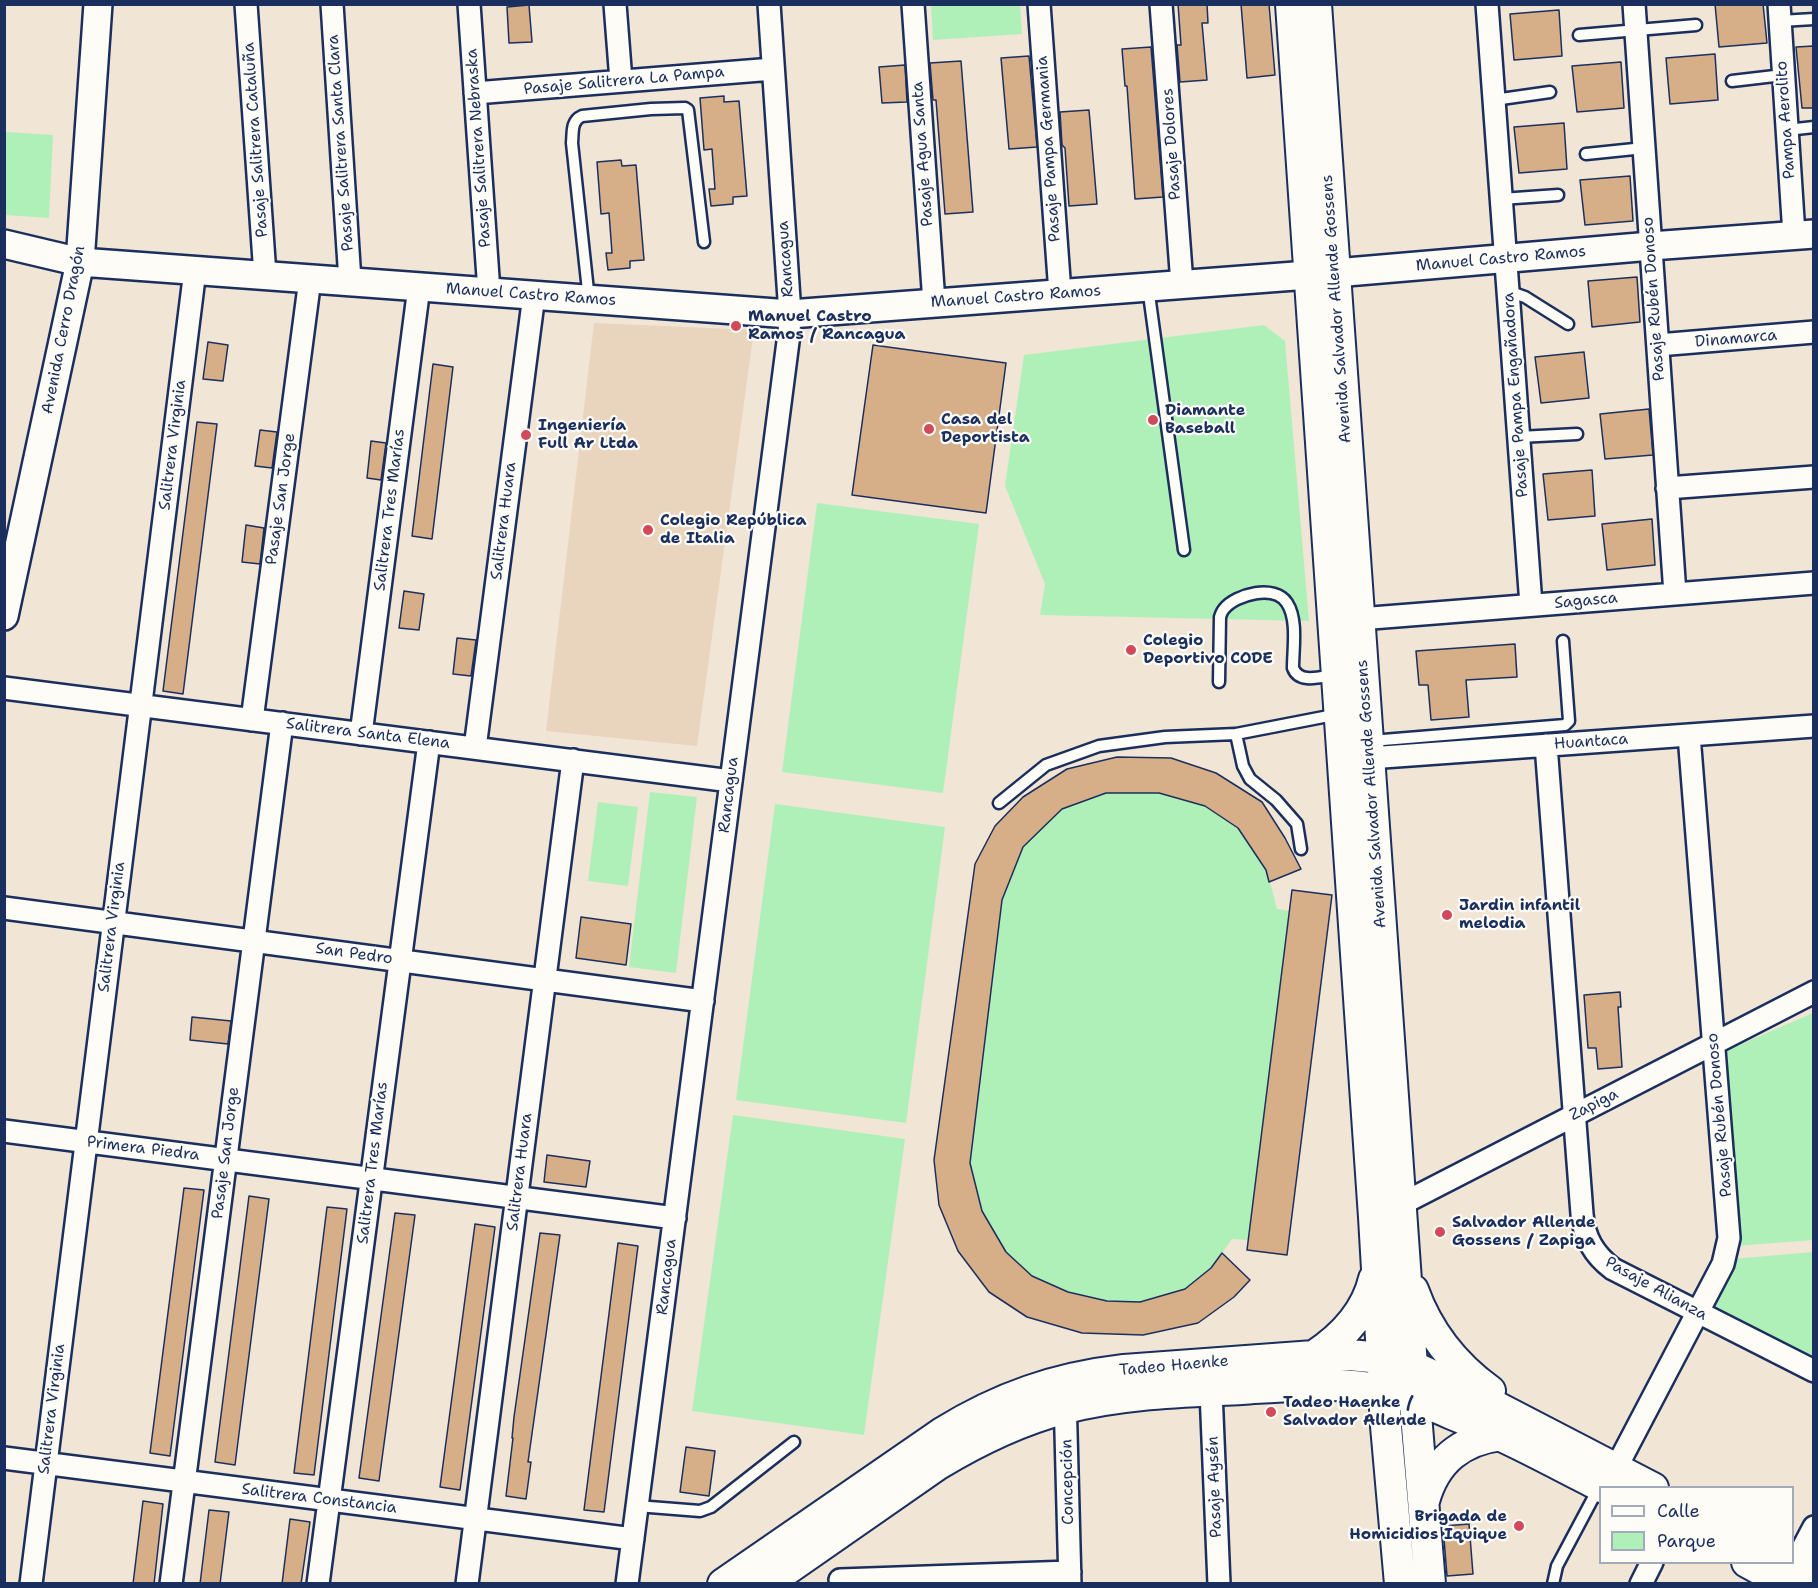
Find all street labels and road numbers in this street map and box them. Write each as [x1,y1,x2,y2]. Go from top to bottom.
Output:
street label: Pasaje Salitrera Santa Clara [324,34,358,252]
street label: Pasaje Salitrera Cataluña [240,42,272,238]
street label: Pasaje Salitrera Nebraska [462,48,496,248]
street label: Pasaje Pampa Germania [1033,55,1065,243]
street label: Pampa Aerolito [1772,60,1800,180]
street label: Pasaje Salitrera La Pampa [523,63,725,99]
street label: Pasaje Agua Santa [908,81,938,227]
street label: Pasaje Dolores [1159,87,1185,201]
street label: Avenida Salvador Allende Gossens [1318,174,1356,444]
street label: Pasaje Rubén Donoso [1639,216,1669,382]
street label: Rancagua [774,220,798,298]
street label: Manuel Castro Ramos [1415,242,1587,276]
street label: Avenida Cerro Dragón [38,244,90,416]
street label: Manuel Castro Ramos [445,279,617,311]
street label: Manuel Castro Ramos [930,281,1102,313]
street label: Pasaje Pampa Engañadora [1499,292,1533,498]
street label: Dinamarca [1694,326,1778,352]
street label: Salitrera Virginia [155,379,191,511]
street label: Salitrera Tres Marías [371,428,409,592]
street label: Pasaje San Jorge [262,432,300,566]
street label: Salitrera Huara [487,461,521,581]
street label: Sagasca [1554,589,1618,613]
street label: Avenida Salvador Allende Gossens [1353,659,1391,929]
street label: Salitrera Santa Elena [285,714,451,754]
street label: Huantaca [1553,730,1629,754]
street label: Rancagua [715,756,743,834]
street label: Salitrera Virginia [94,861,130,993]
street label: San Pedro [314,939,394,969]
street label: Pasaje Rubén Donoso [1703,1032,1737,1198]
street label: Salitrera Tres Marías [354,1081,392,1245]
street label: Zapiga [1566,1085,1622,1125]
street label: Pasaje San Jorge [208,1086,244,1220]
street label: Salitrera Huara [503,1112,537,1232]
street label: Primera Piedra [86,1133,200,1165]
street label: Rancagua [653,1238,681,1316]
street label: Pasaje Alianza [1602,1253,1710,1325]
street label: Salitrera Virginia [34,1343,70,1475]
street label: Tadeo Haenke [1119,1352,1229,1380]
street label: Pasaje Aysén [1204,1436,1226,1538]
street label: Concepción [1058,1439,1078,1525]
street label: Salitrera Constancia [240,1480,398,1518]

